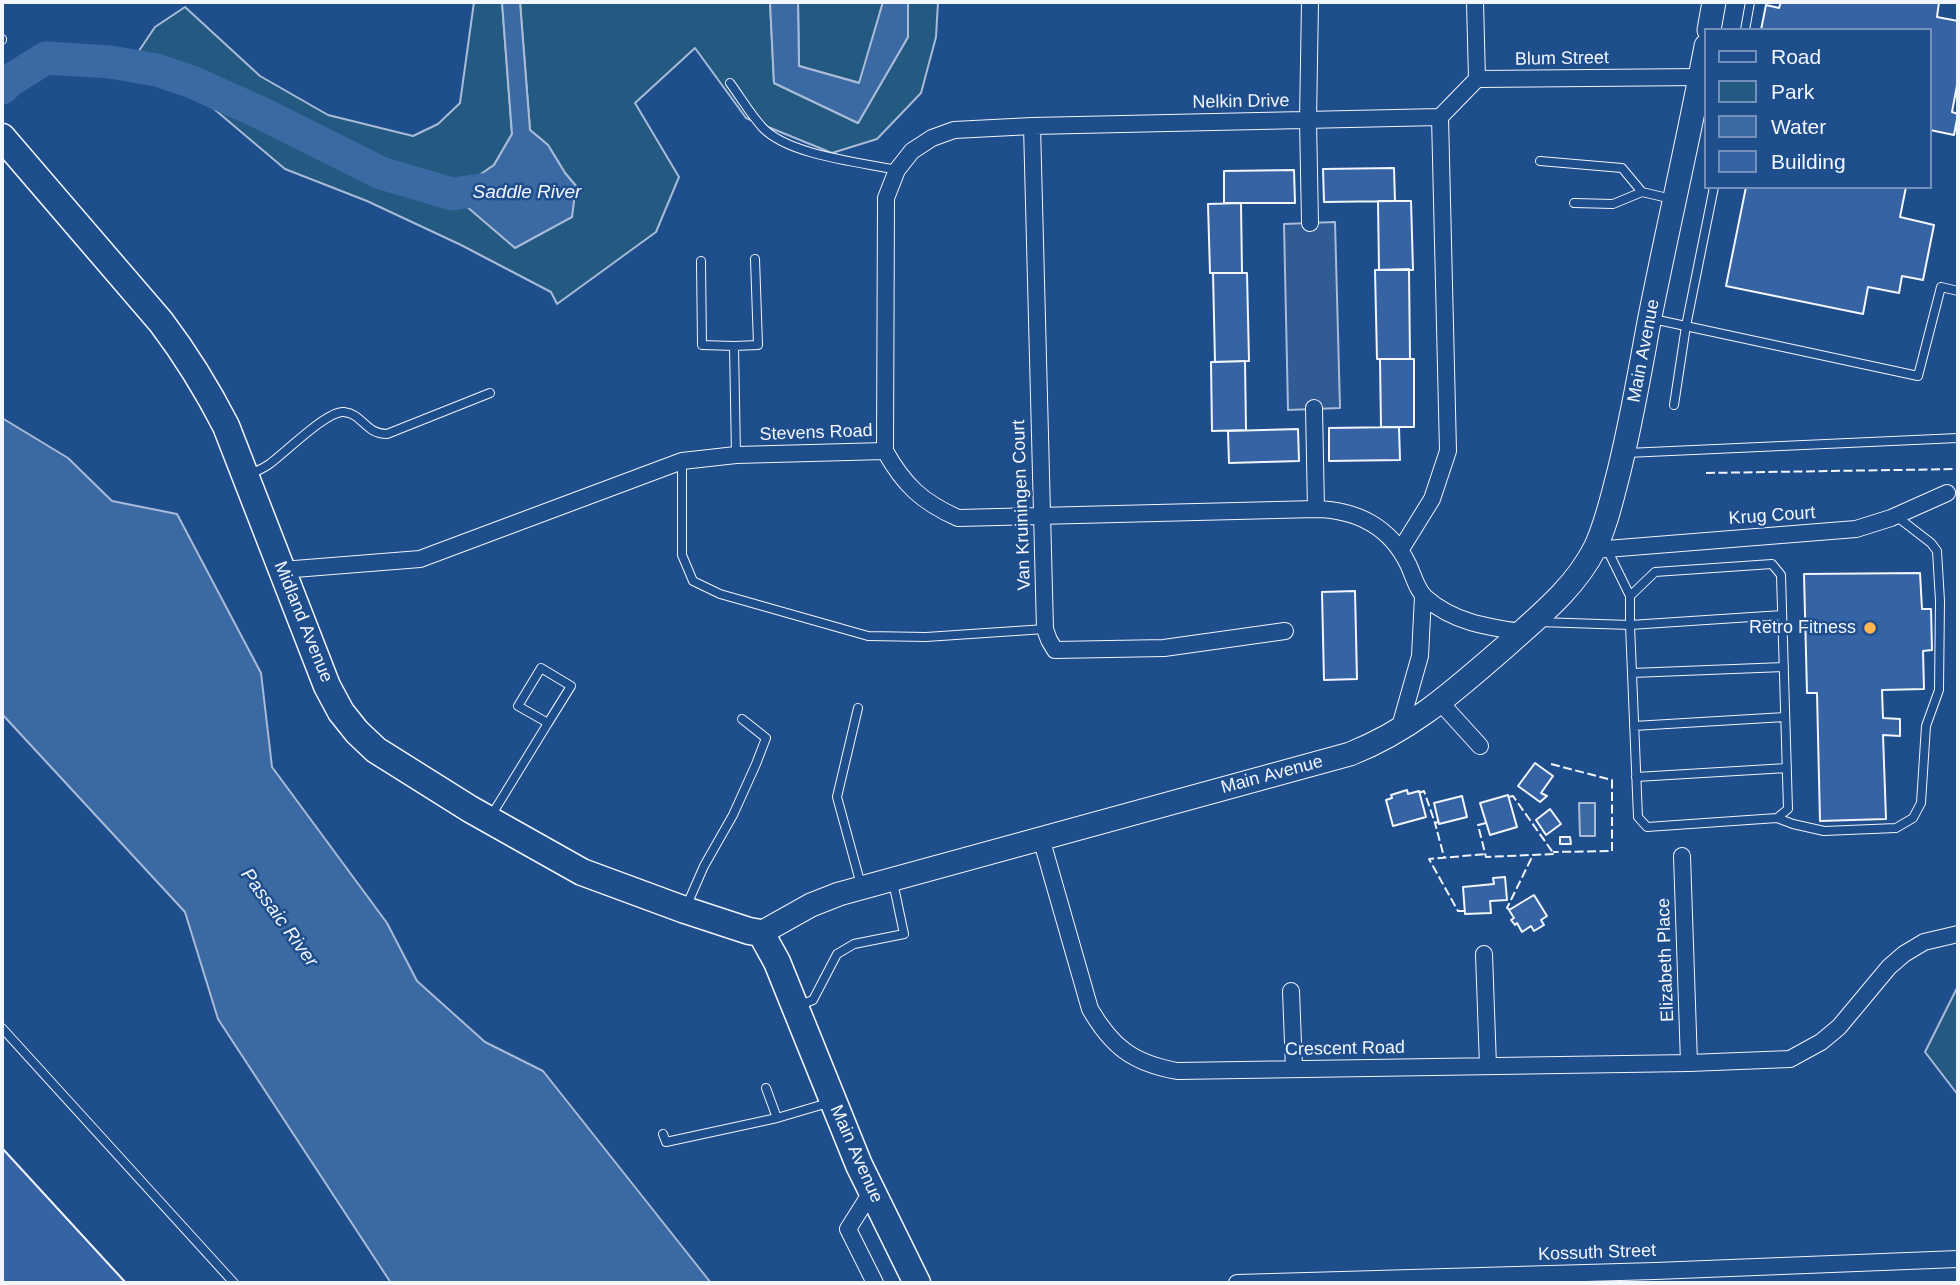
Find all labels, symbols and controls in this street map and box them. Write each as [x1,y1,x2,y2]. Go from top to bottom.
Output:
legend [1704,28,1932,189]
text: Road [1771,45,1821,68]
street label: Blum Street [1515,47,1609,71]
text: Park [1771,80,1814,103]
street label: Nelkin Drive [1192,90,1290,114]
text: Water [1771,115,1826,138]
text: Building [1771,150,1846,173]
water label: Saddle River [473,182,581,204]
street label: Main Avenue [1623,298,1665,404]
street label: Van Kruiningen Court [1008,419,1036,591]
street label: Stevens Road [759,420,873,446]
street label: Krug Court [1728,502,1816,530]
street label: Midland Avenue [269,558,337,686]
place label: Retro Fitness [1749,617,1856,639]
marker: Retro Fitness [1862,620,1878,636]
street label: Main Avenue [1219,751,1325,799]
water label: Passaic River [236,864,322,972]
street label: Elizabeth Place [1653,898,1679,1022]
street label: Crescent Road [1285,1037,1405,1061]
street label: Main Avenue [825,1102,887,1206]
street label: Kossuth Street [1538,1240,1656,1266]

